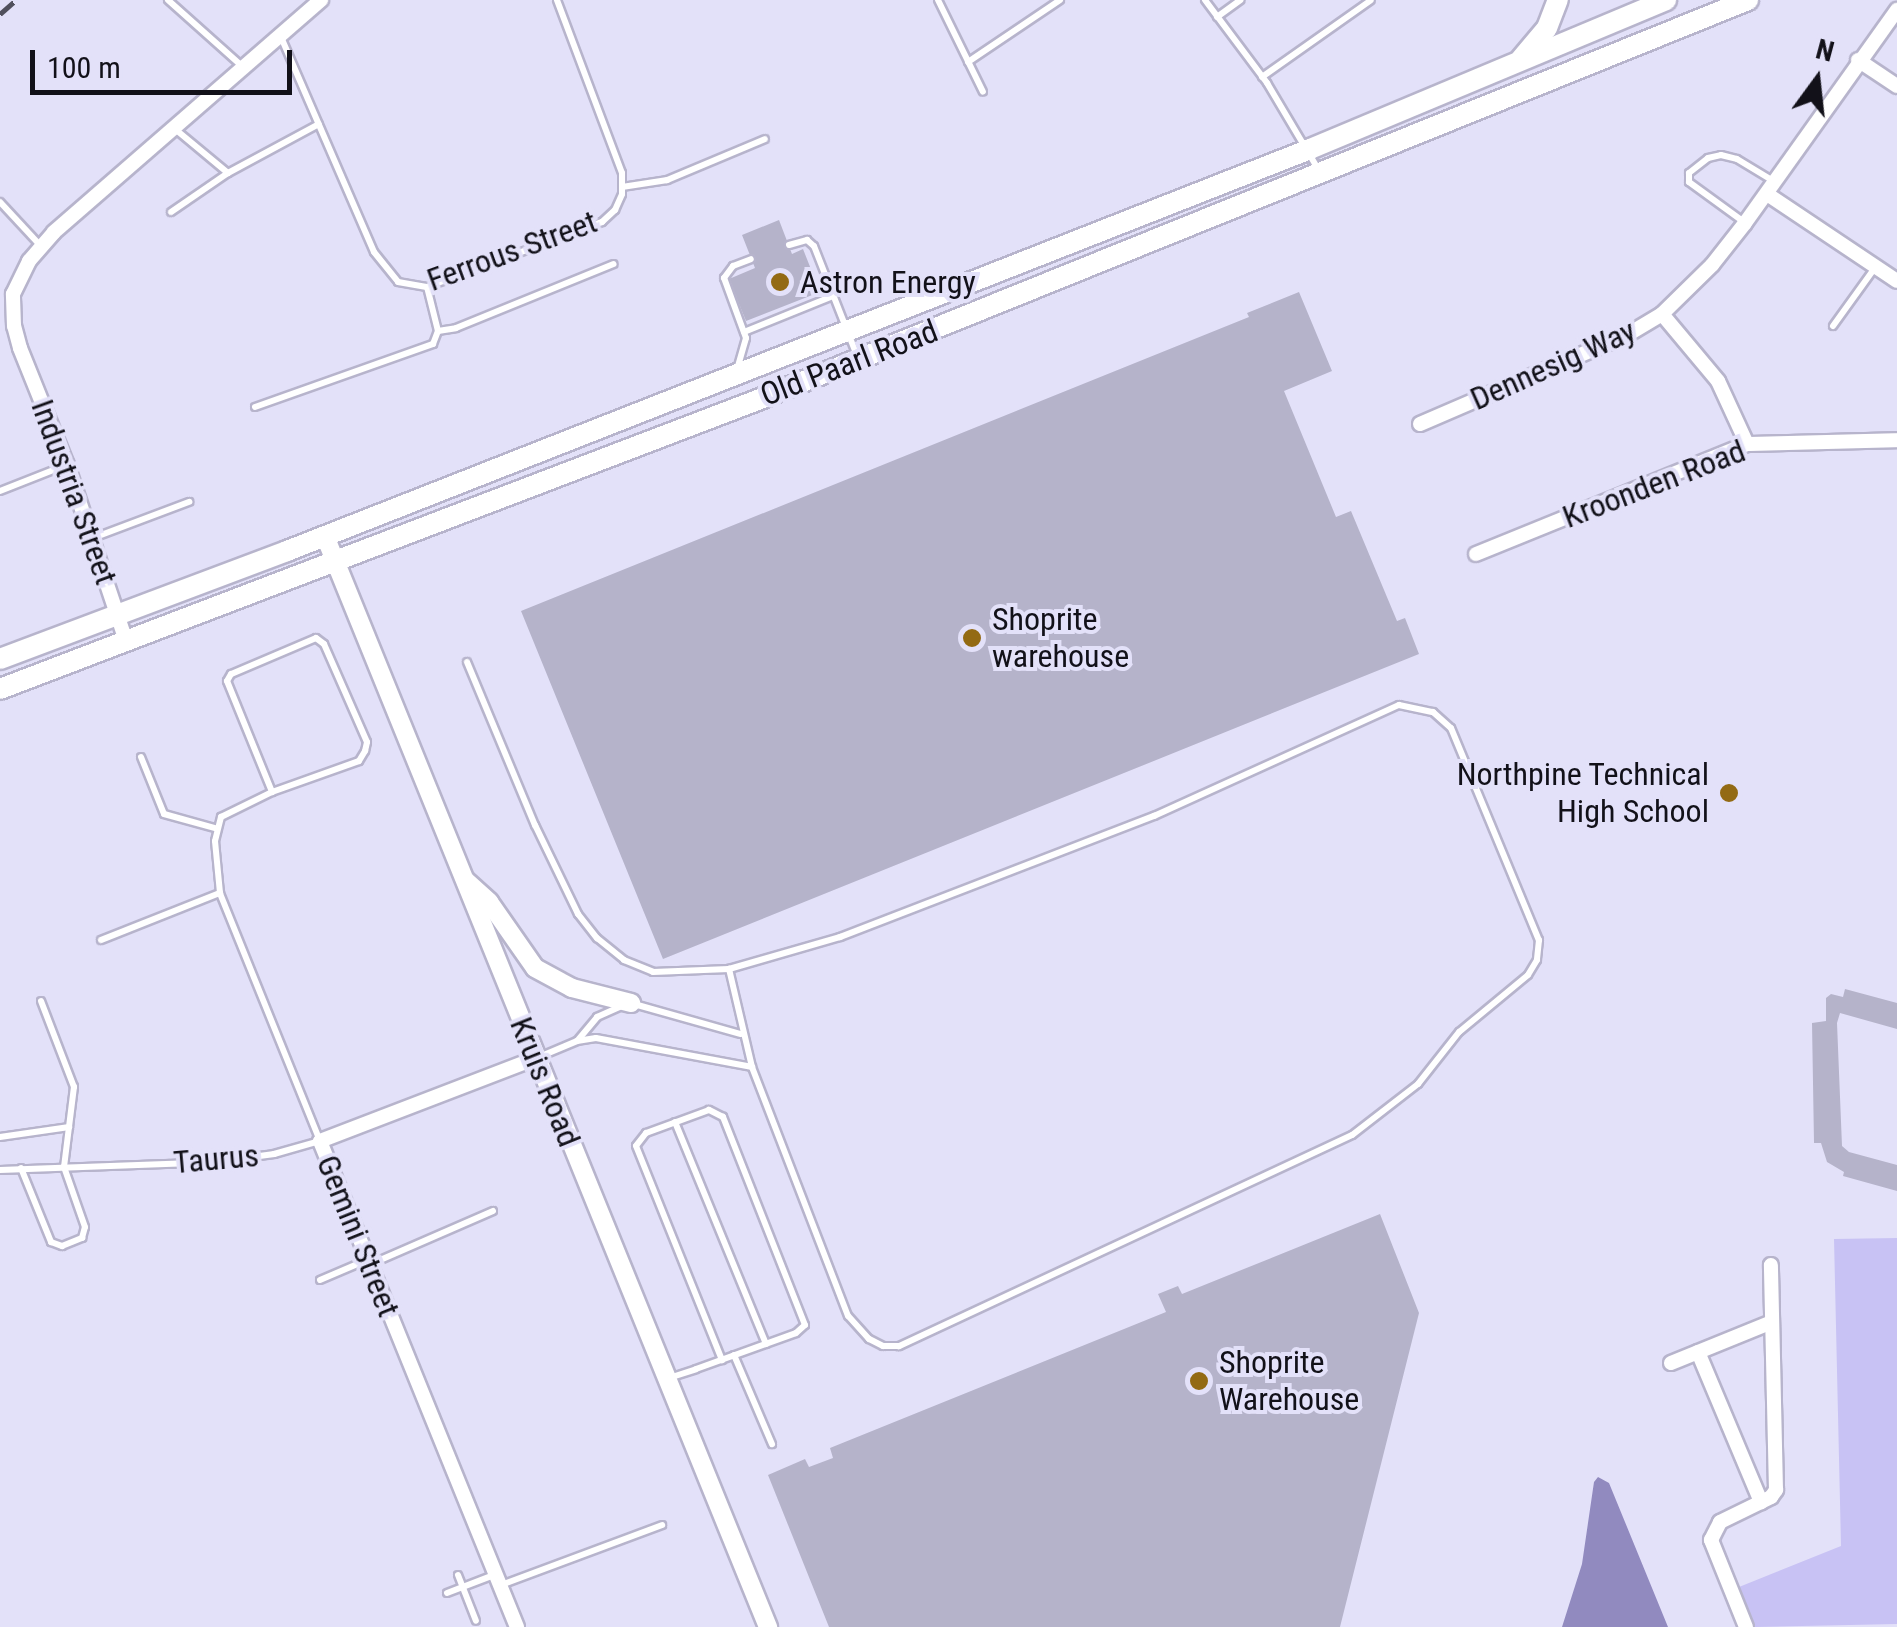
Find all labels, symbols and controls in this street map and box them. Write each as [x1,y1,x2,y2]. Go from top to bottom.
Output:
scale bar [35,30,298,92]
north arrow [1767,30,1867,130]
text: N [1812,32,1837,69]
text: 100 m [47,50,121,85]
street label: Ferrous Street [422,203,602,299]
place label: Astron Energy [800,263,976,301]
marker: Astron Energy [769,271,791,293]
street label: Old Paarl Road [755,312,943,414]
street label: Dennesig Way [1465,312,1641,418]
street label: Industria Street [23,394,125,590]
street label: Kroonden Road [1557,432,1751,536]
place label: Shoprite warehouse [992,601,1129,676]
marker: Shoprite warehouse [961,627,983,649]
place label: Northpine Technical High School [1456,756,1709,831]
marker: Northpine Technical High School [1718,782,1740,804]
street label: Kruis Road [502,1012,588,1152]
street label: Taurus [172,1136,260,1182]
street label: Gemini Street [308,1150,408,1322]
place label: Shoprite Warehouse [1219,1344,1359,1419]
marker: Shoprite Warehouse [1188,1370,1210,1392]

